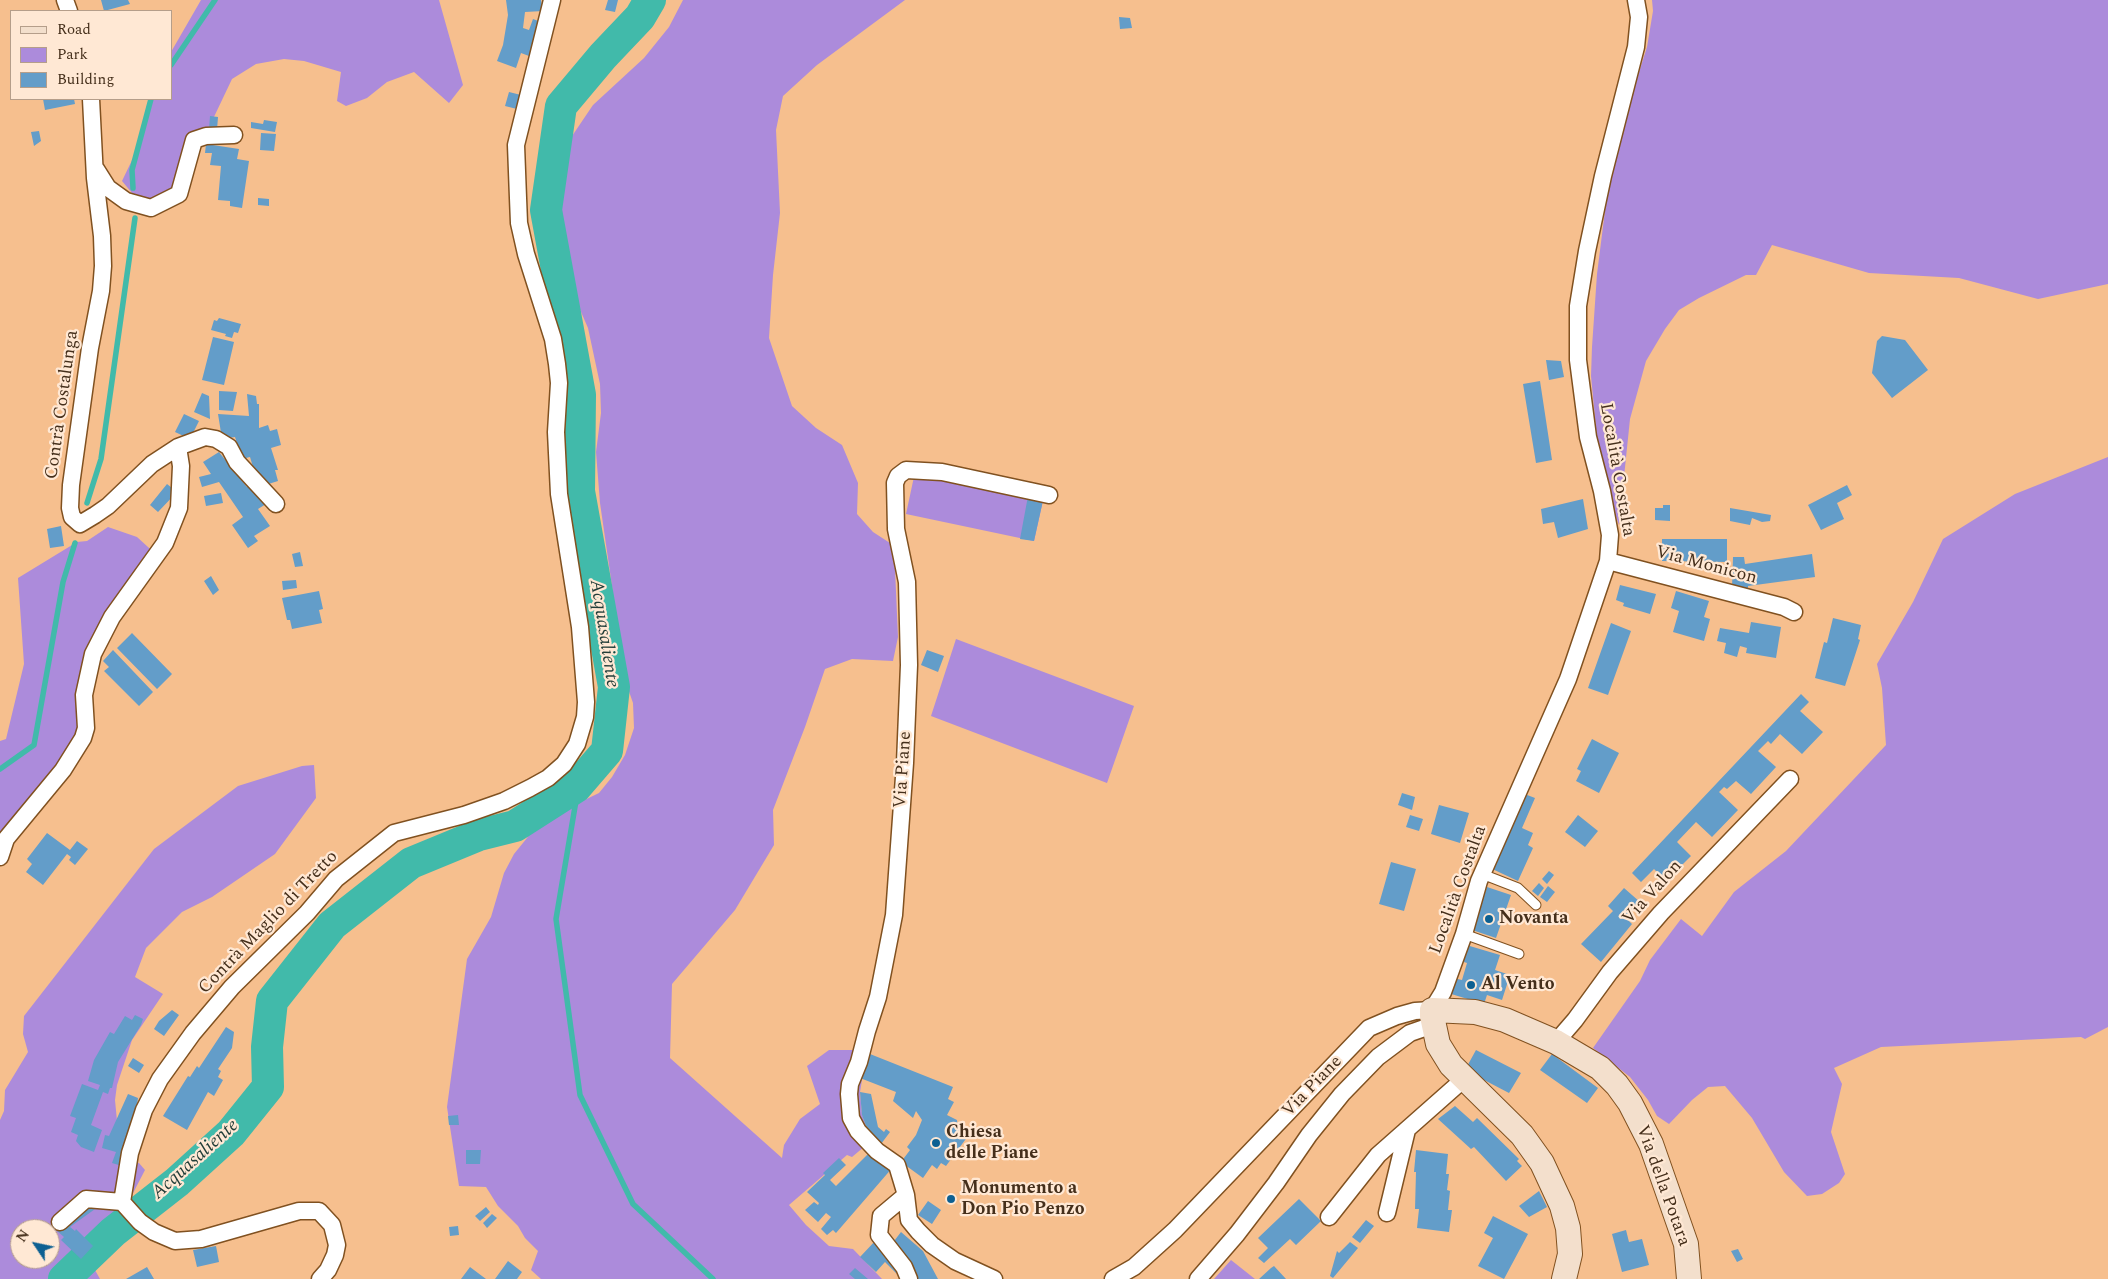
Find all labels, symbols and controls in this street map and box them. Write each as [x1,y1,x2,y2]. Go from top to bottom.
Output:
legend [10,10,172,100]
text: Road [57,18,91,41]
text: Park [57,43,88,66]
text: Building [57,68,114,91]
street label: Contrà Costalunga [42,329,84,481]
street label: Località Costalta [1594,402,1638,538]
street label: Via Monicon [1653,542,1759,590]
water label: Acquasaliente [583,578,623,690]
street label: Via Piane [891,731,917,809]
street label: Località Costalta [1426,823,1492,957]
street label: Contrà Maglio di Tretto [195,847,343,999]
street label: Via Valon [1619,856,1687,930]
place label: Novanta [1499,908,1569,930]
marker: Novanta [1483,913,1495,925]
place label: Al Vento [1481,974,1555,996]
marker: Al Vento [1465,979,1477,991]
street label: Via Piane [1278,1052,1348,1122]
water label: Acquasaliente [148,1115,244,1205]
place label: Chiesa delle Piane [946,1122,1038,1164]
street label: Via della Potara [1630,1123,1694,1249]
marker: Chiesa delle Piane [930,1137,942,1149]
place label: Monumento a Don Pio Penzo [961,1178,1085,1220]
marker: Monumento a Don Pio Penzo [945,1193,957,1205]
north arrow [10,1219,60,1269]
text: N [11,1225,35,1247]

